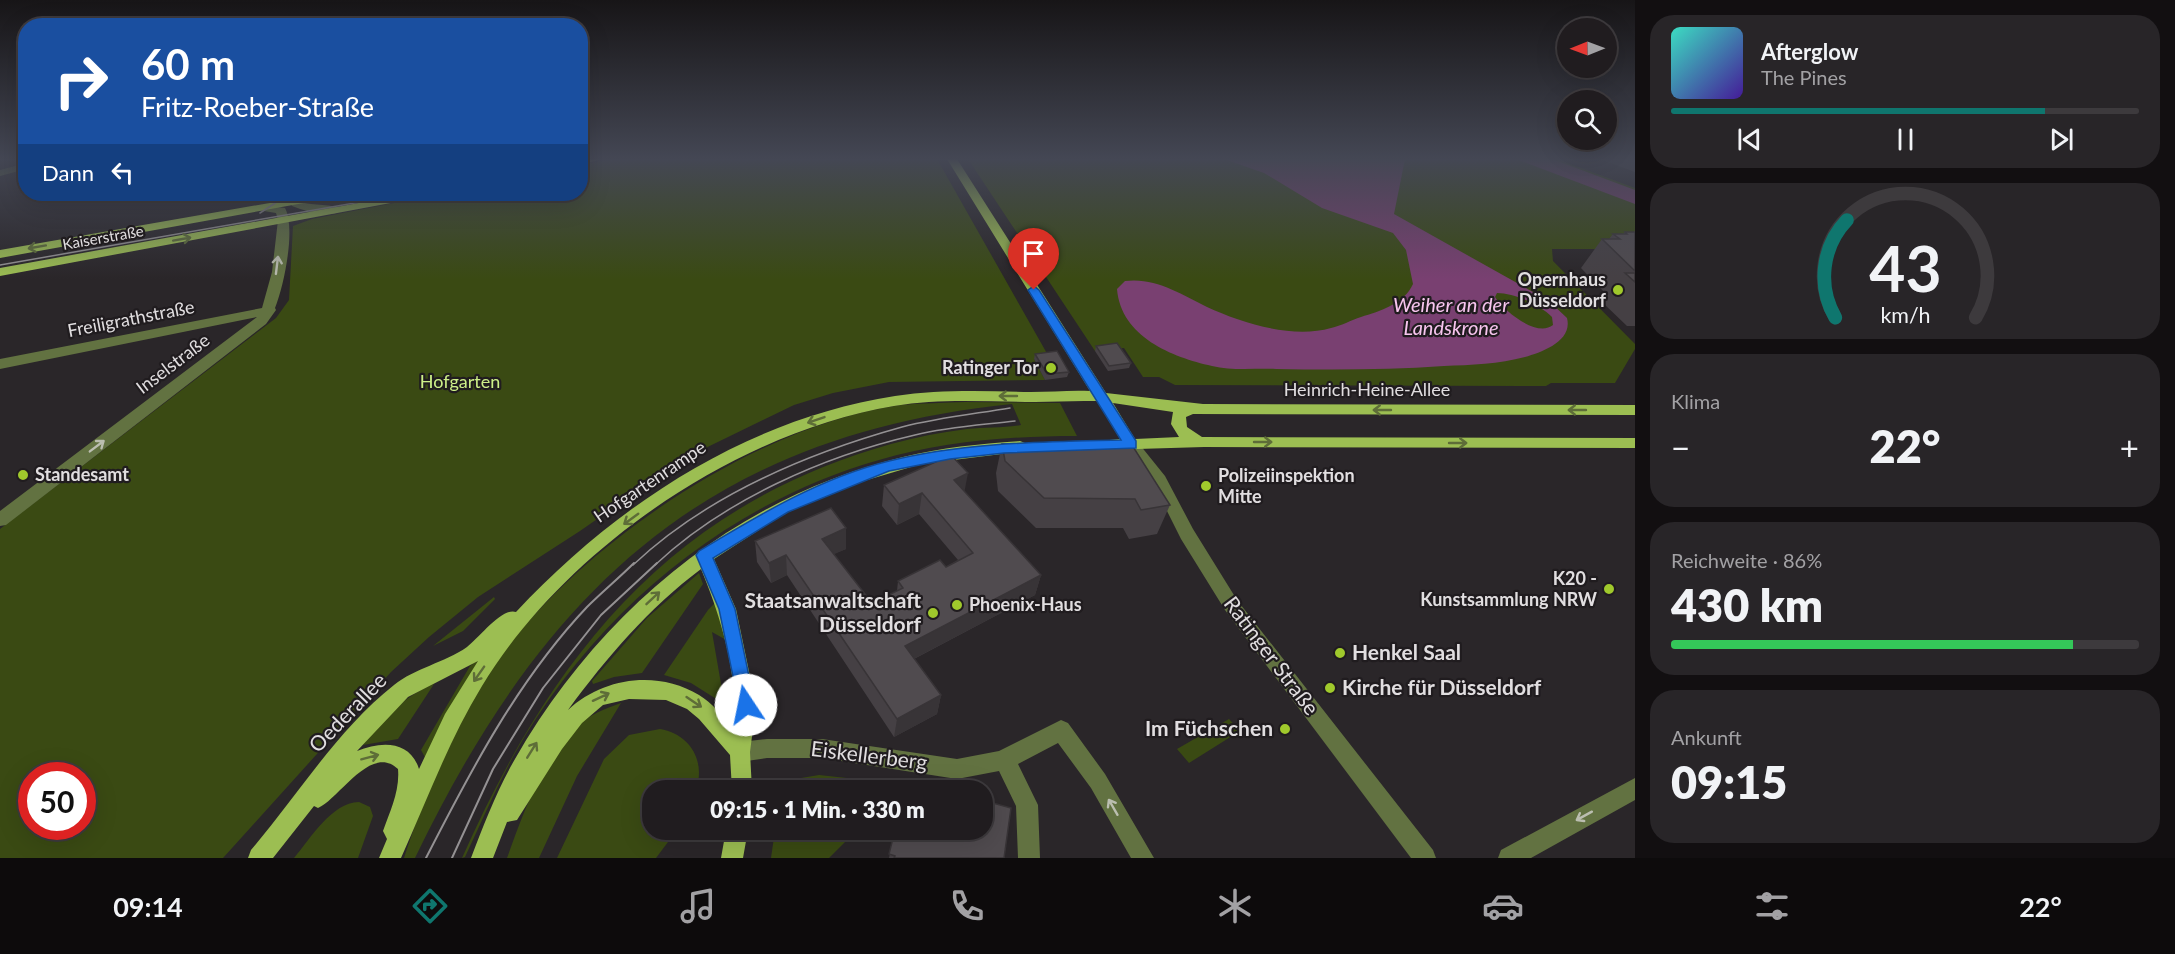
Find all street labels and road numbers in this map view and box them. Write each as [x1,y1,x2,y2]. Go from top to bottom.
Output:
street label: Kaiserstraße [61,221,145,253]
street label: Freiligrathstraße [66,295,196,341]
street label: Inselstraße [131,329,213,398]
street label: Heinrich-Heine-Allee [1284,378,1450,400]
street label: Hofgartenrampe [589,436,710,527]
street label: Ratinger Straße [1219,591,1325,719]
street label: Oederallee [303,667,391,757]
street label: Eiskellerberg [810,735,929,774]

